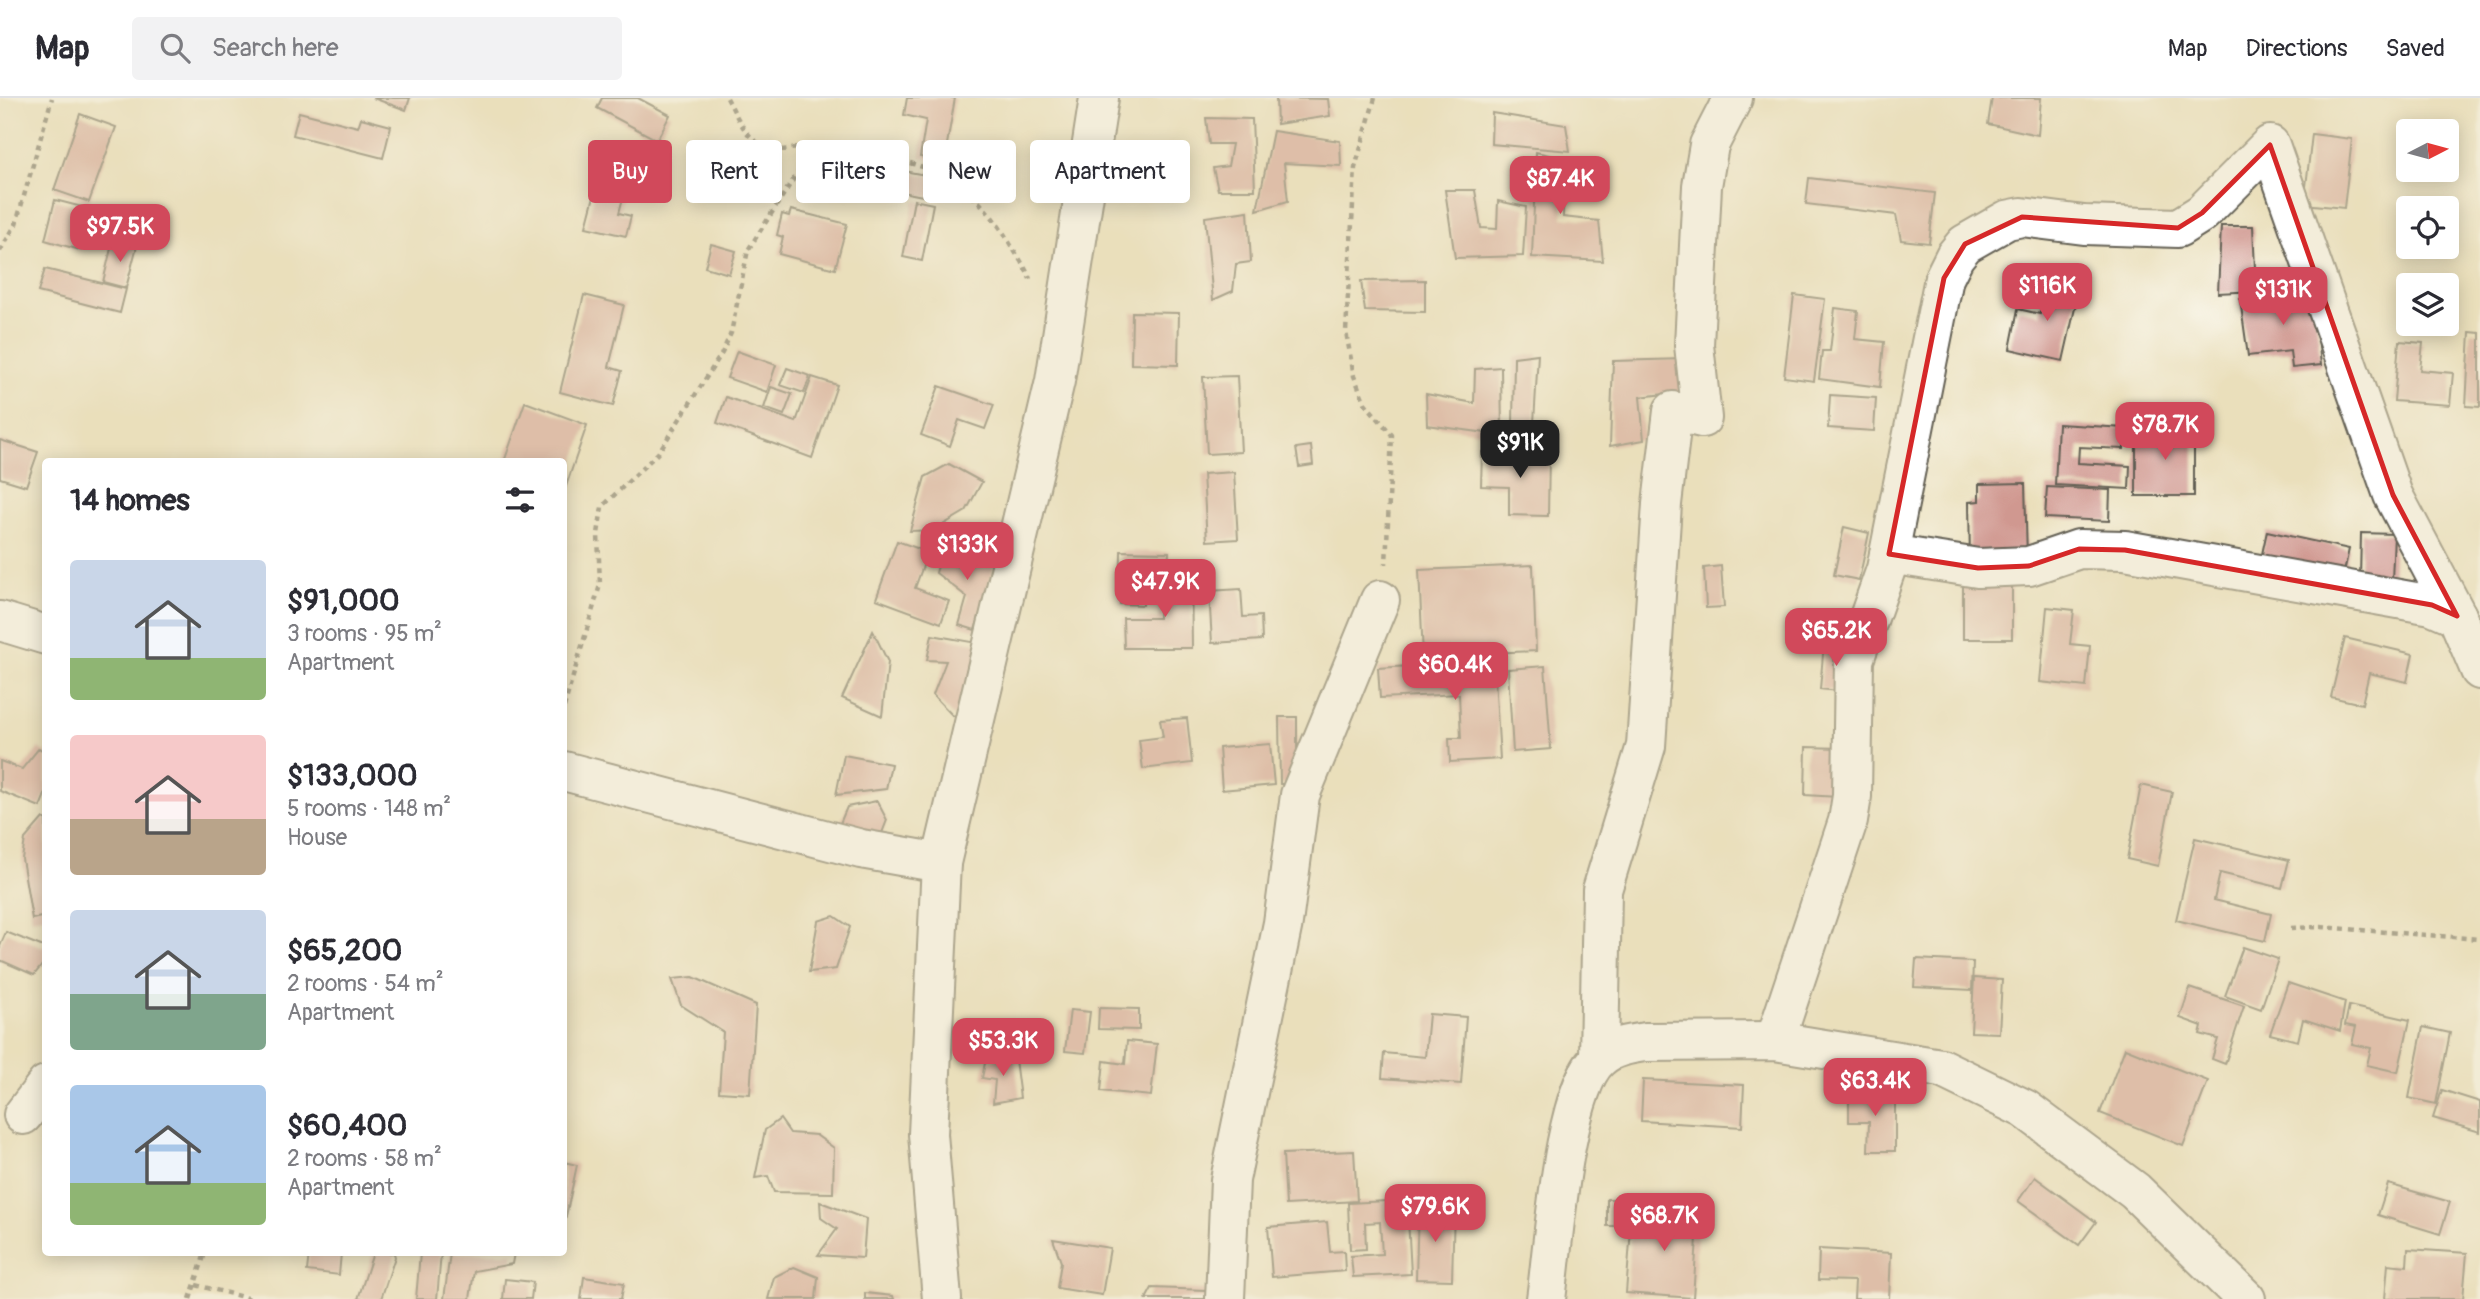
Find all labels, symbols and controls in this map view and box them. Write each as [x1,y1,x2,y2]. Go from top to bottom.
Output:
search box [132,17,622,80]
text: Map [35,28,90,69]
icon: search [156,29,194,67]
text: Search here [212,32,339,64]
text: Map [2168,34,2208,63]
text: Directions [2246,34,2347,63]
text: Saved [2385,34,2445,63]
north arrow [2396,119,2459,182]
map controls [2396,119,2459,336]
chip: Buy [588,140,672,203]
chip: Rent [686,140,782,203]
chip: Filters [796,140,909,203]
chip: New [923,140,1016,203]
chip: Apartment [1030,140,1190,203]
pin: $87.4K [1503,156,1617,216]
text: $87.4K [1526,164,1594,193]
button: locate [2396,196,2459,259]
pin: $97.5K [63,204,177,264]
text: $97.5K [86,212,154,241]
pin: $116K [1998,264,2096,323]
pin: $131K [2234,268,2332,327]
text: $116K [2018,271,2076,300]
button: layers [2396,273,2459,336]
text: $131K [2254,275,2312,304]
pin: $78.7K [2108,402,2222,462]
text: $78.7K [2131,410,2199,439]
pin: $91K [1479,420,1561,480]
text: $91K [1496,428,1544,457]
icon: filters [501,481,539,519]
text: 14 homes [70,482,190,519]
pin: $133K [918,522,1016,582]
text: $133K [937,530,998,559]
pin: $47.9K [1108,560,1222,619]
text: $47.9K [1131,567,1199,596]
text: $91,000 [287,582,400,619]
icon: home [126,588,210,672]
pin: $65.2K [1779,608,1893,668]
text: $65.2K [1801,616,1871,645]
text: 3 rooms · 95 m² [287,619,442,648]
pin: $60.4K [1398,642,1512,702]
text: Apartment [287,648,394,677]
text: $60.4K [1418,650,1492,679]
text: $133,000 [287,757,418,794]
icon: home [126,763,210,847]
text: 5 rooms · 148 m² [287,794,451,823]
text: House [287,823,347,852]
text: $65,200 [287,932,402,969]
icon: home [126,938,210,1022]
text: 2 rooms · 54 m² [287,969,444,998]
text: Apartment [287,998,394,1027]
pin: $53.3K [946,1018,1060,1078]
text: $53.3K [968,1026,1038,1055]
pin: $63.4K [1818,1058,1932,1118]
text: $63.4K [1840,1066,1910,1095]
text: $60,400 [287,1107,407,1144]
icon: home [126,1113,210,1197]
text: 2 rooms · 58 m² [287,1144,442,1173]
text: Apartment [287,1173,394,1202]
pin: $79.6K [1378,1184,1492,1244]
text: $79.6K [1401,1192,1469,1221]
pin: $68.7K [1607,1194,1721,1253]
text: $68.7K [1630,1201,1698,1230]

